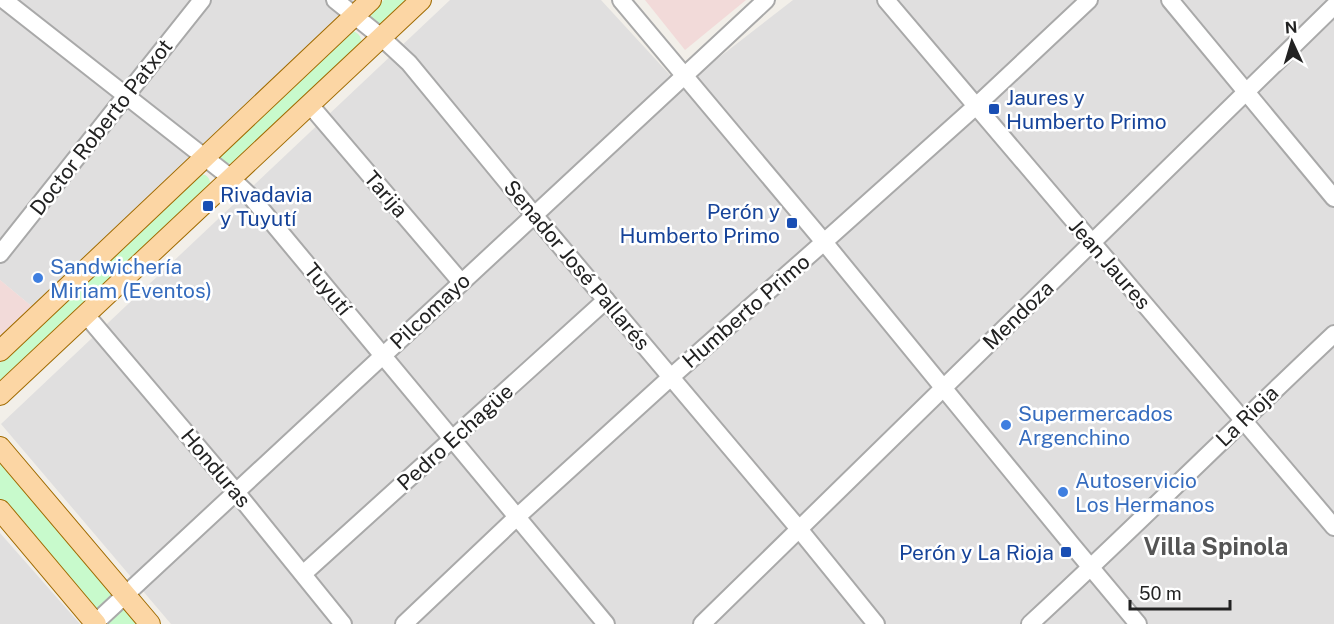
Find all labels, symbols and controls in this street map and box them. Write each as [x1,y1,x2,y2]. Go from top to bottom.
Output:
north arrow [1262,12,1322,72]
text: N [1284,18,1298,37]
street label: Doctor Roberto Patxot [24,34,178,220]
place label: Jaures y Humberto Primo [1006,85,1167,134]
marker: Jaures y Humberto Primo [987,102,1001,116]
street label: Tarija [359,166,413,222]
street label: Senador José Pallarés [499,175,655,355]
place label: Rivadavia y Tuyutí [220,182,312,231]
marker: Rivadavia y Tuyutí [201,199,215,213]
place label: Perón y Humberto Primo [619,199,780,248]
street label: Jean Jaures [1064,214,1156,314]
marker: Perón y Humberto Primo [785,216,799,230]
street label: Humberto Primo [677,249,815,373]
place label: Sandwichería Miriam (Eventos) [50,254,212,303]
street label: Tuyutí [299,258,357,321]
street label: Pilcomayo [385,268,475,354]
marker: Sandwichería Miriam (Eventos) [31,271,45,285]
street label: Mendoza [978,275,1058,355]
street label: Pedro Echagüe [392,378,518,496]
street label: La Rioja [1211,380,1283,452]
place label: Supermercados Argenchino [1018,401,1173,450]
marker: Supermercados Argenchino [999,418,1013,432]
street label: Honduras [176,424,256,512]
place label: Autoservicio Los Hermanos [1075,468,1215,517]
marker: Autoservicio Los Hermanos [1056,485,1070,499]
district label: Villa Spinola [1144,532,1288,560]
place label: Perón y La Rioja [899,540,1054,565]
marker: Perón y La Rioja [1059,545,1073,559]
scale bar [1130,573,1230,611]
text: 50 m [1139,583,1182,604]

